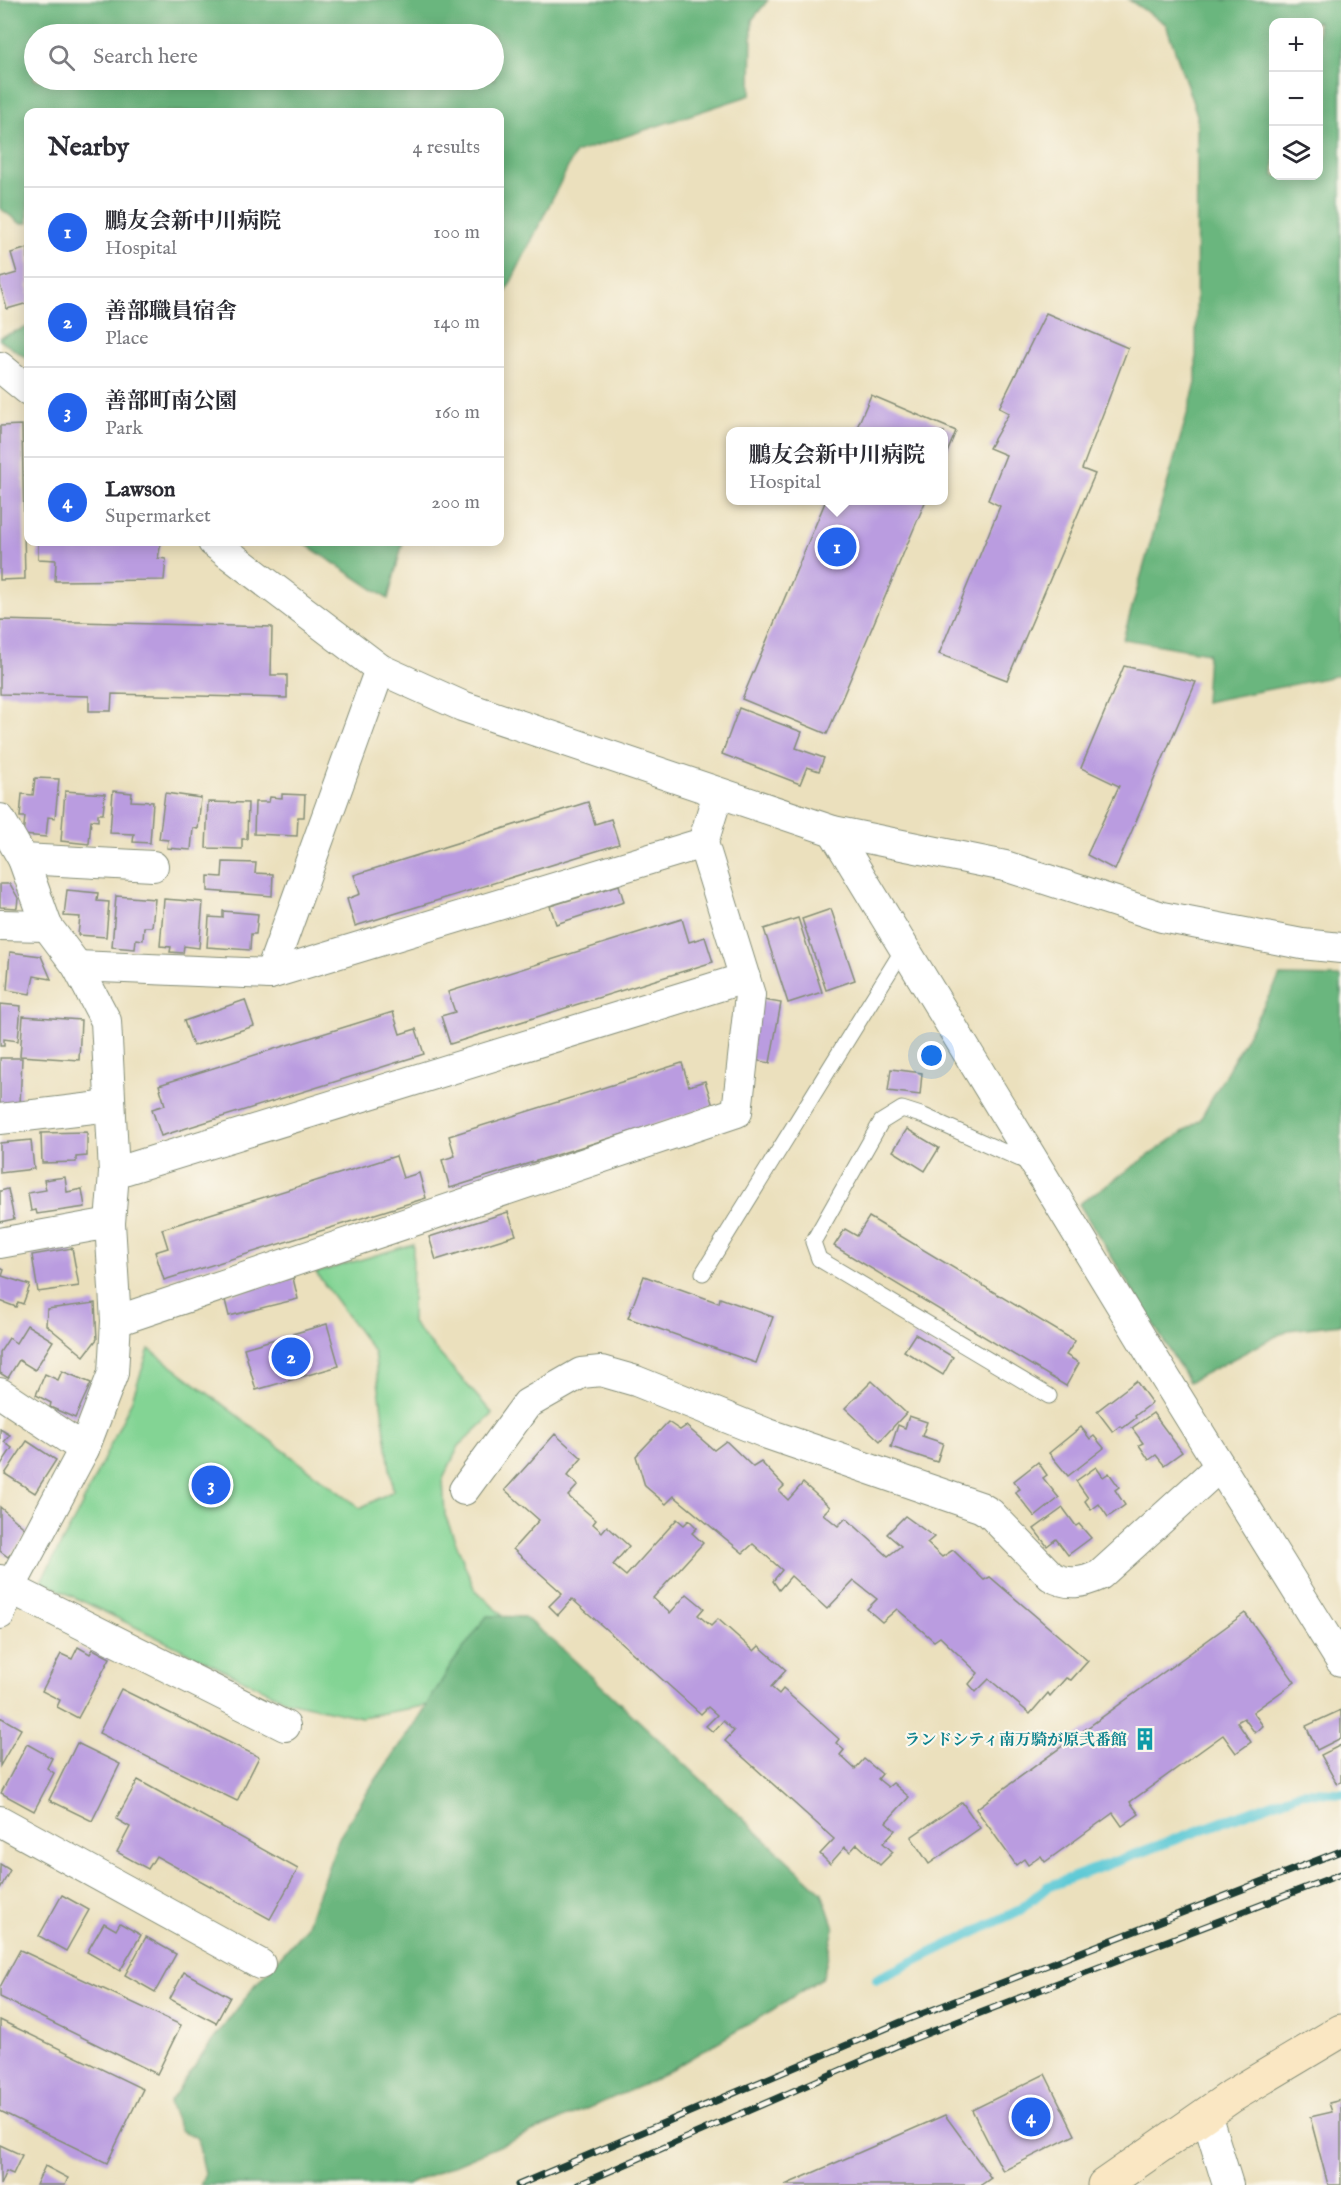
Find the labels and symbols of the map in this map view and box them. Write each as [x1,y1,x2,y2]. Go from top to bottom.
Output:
pin: 1 [818,524,856,570]
your location [917,1041,946,1070]
pin: 2 [272,1334,310,1380]
pin: 3 [192,1462,230,1508]
building icon: ランドシティ南万騎が原弐番館 [1132,1726,1158,1752]
place label: ランドシティ南万騎が原弐番館 [904,1731,1127,1751]
pin: 4 [1012,2094,1050,2140]

